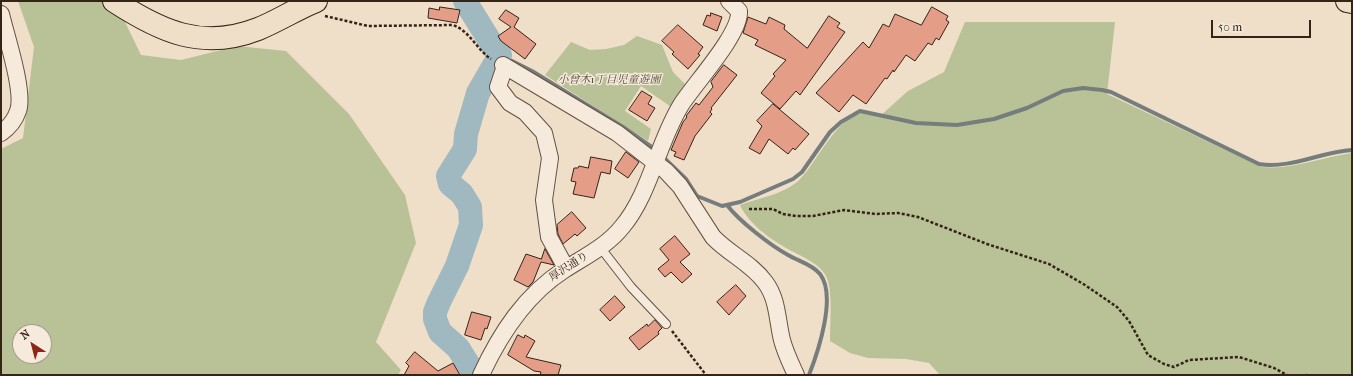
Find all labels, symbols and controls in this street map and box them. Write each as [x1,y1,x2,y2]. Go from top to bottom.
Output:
scale bar [1213,12,1313,38]
text: 50 m [1218,20,1242,34]
park label: 小曾木1丁目児童遊園 [557,73,661,87]
street label: 厚沢通り [547,249,591,285]
north arrow [12,324,52,364]
text: N [18,327,32,342]

